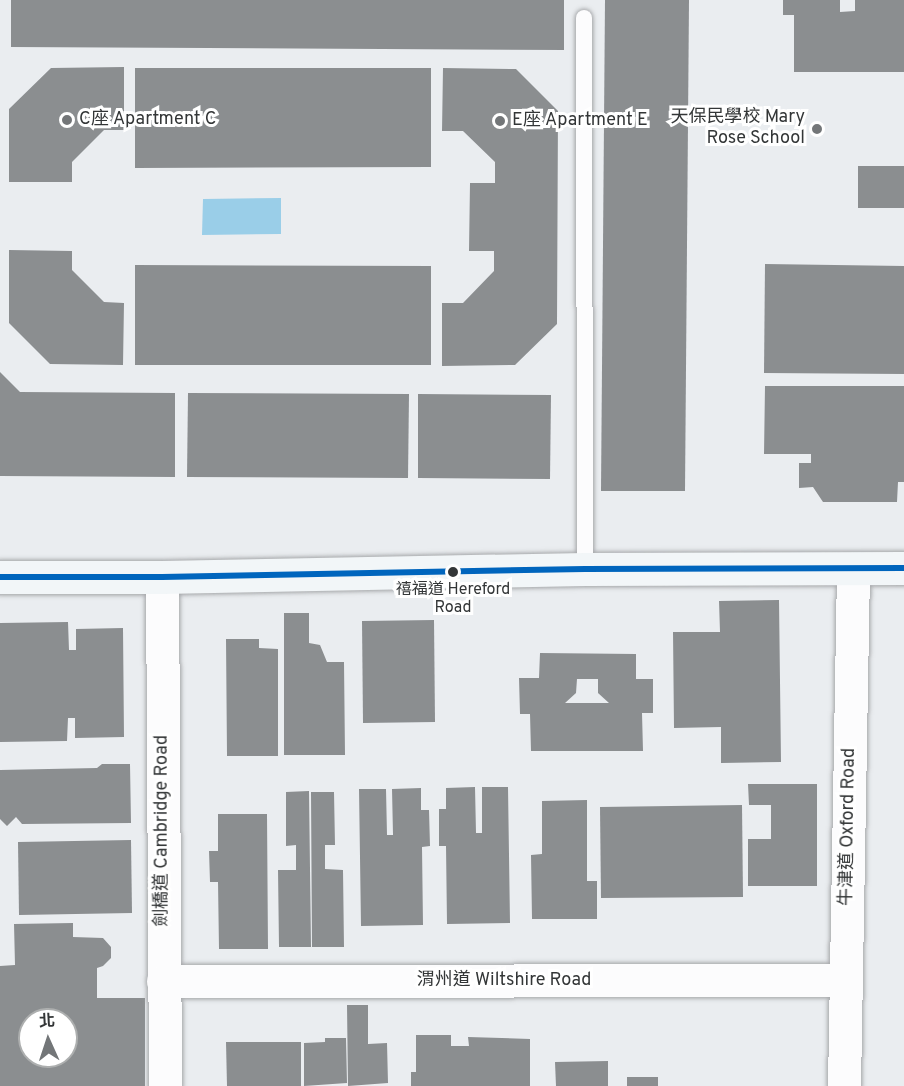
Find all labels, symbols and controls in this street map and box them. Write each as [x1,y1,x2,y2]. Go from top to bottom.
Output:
place label: 天保民學校 Mary Rose School [670,108,805,150]
place label: C座 Apartment C [79,109,217,131]
place label: E座 Apartment E [512,110,648,132]
marker: C座 Apartment C [60,113,74,127]
marker: E座 Apartment E [493,114,507,128]
marker: 天保民學校 Mary Rose School [810,122,824,136]
marker: 禧福道 Hereford Road [447,566,459,578]
place label: 禧福道 Hereford Road [396,580,510,618]
street label: 劍橋道 Cambridge Road [152,735,174,927]
street label: 牛津道 Oxford Road [837,748,861,906]
street label: 渭州道 Wiltshire Road [417,970,591,992]
north arrow [18,1008,78,1068]
text: 北 [39,1012,56,1032]

